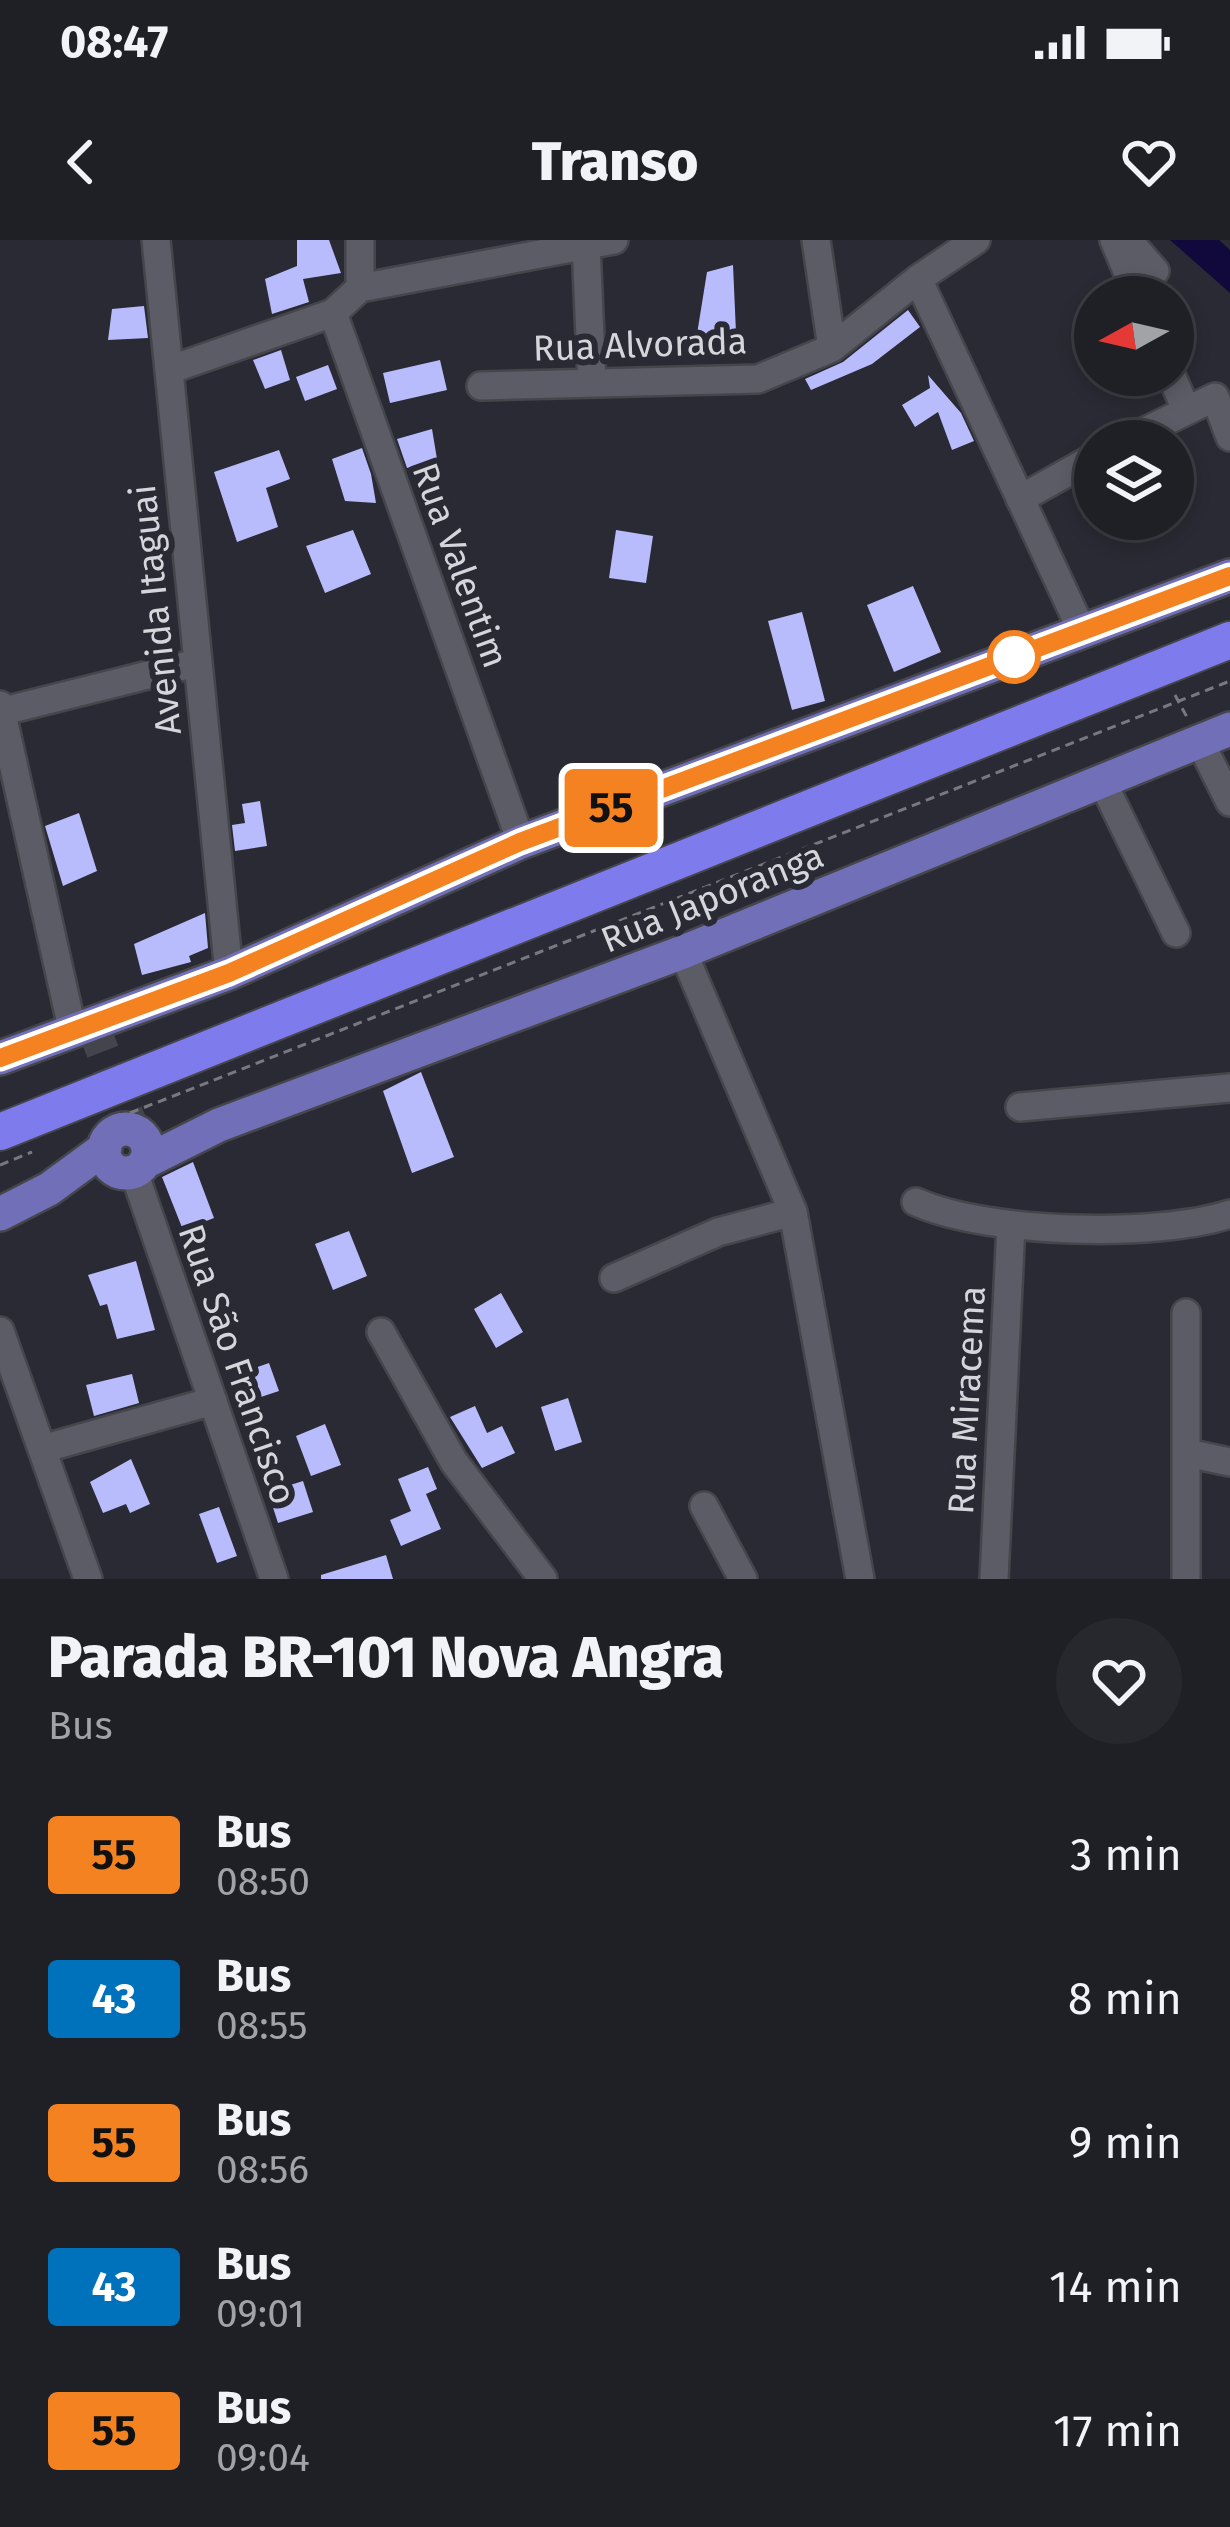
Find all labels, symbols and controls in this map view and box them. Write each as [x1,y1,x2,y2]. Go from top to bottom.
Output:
text: 08:47 [60,15,168,69]
icon: back [48,129,114,195]
icon: heart [1116,129,1182,195]
text: Transo [532,130,698,194]
north arrow [1074,276,1194,396]
map controls [1074,276,1194,540]
street label: Rua Alvorada [532,319,748,371]
button: layers [1074,420,1194,540]
street label: Rua Valentim [403,457,517,674]
street label: Avenida Itaguai [121,483,191,737]
unlabelled marker [989,632,1039,682]
line badge: 55 [557,769,665,847]
text: 55 [589,783,633,833]
street label: Rua Japoranga [595,833,830,962]
street label: Rua São Francisco [169,1219,306,1510]
street label: Rua Miracema [939,1285,995,1515]
button: heart [1056,1618,1182,1744]
text: Parada BR-101 Nova Angra [48,1624,724,1692]
text: Bus [48,1703,113,1749]
text: Bus [216,1805,291,1859]
text: 3 min [1070,1828,1182,1882]
text: 55 [92,1830,136,1880]
text: 08:50 [216,1859,310,1905]
text: Bus [216,1949,291,2003]
text: 8 min [1068,1972,1182,2026]
text: 43 [92,1974,136,2024]
text: 08:55 [216,2003,308,2049]
text: Bus [216,2093,291,2147]
text: 9 min [1069,2116,1182,2170]
text: 55 [92,2118,136,2168]
text: 08:56 [216,2147,309,2193]
text: Bus [216,2237,291,2291]
text: 14 min [1049,2260,1182,2314]
text: 43 [92,2262,136,2312]
text: 09:01 [216,2291,305,2337]
text: Bus [216,2381,291,2435]
text: 17 min [1053,2404,1182,2458]
text: 55 [92,2406,136,2456]
text: 09:04 [216,2435,310,2481]

